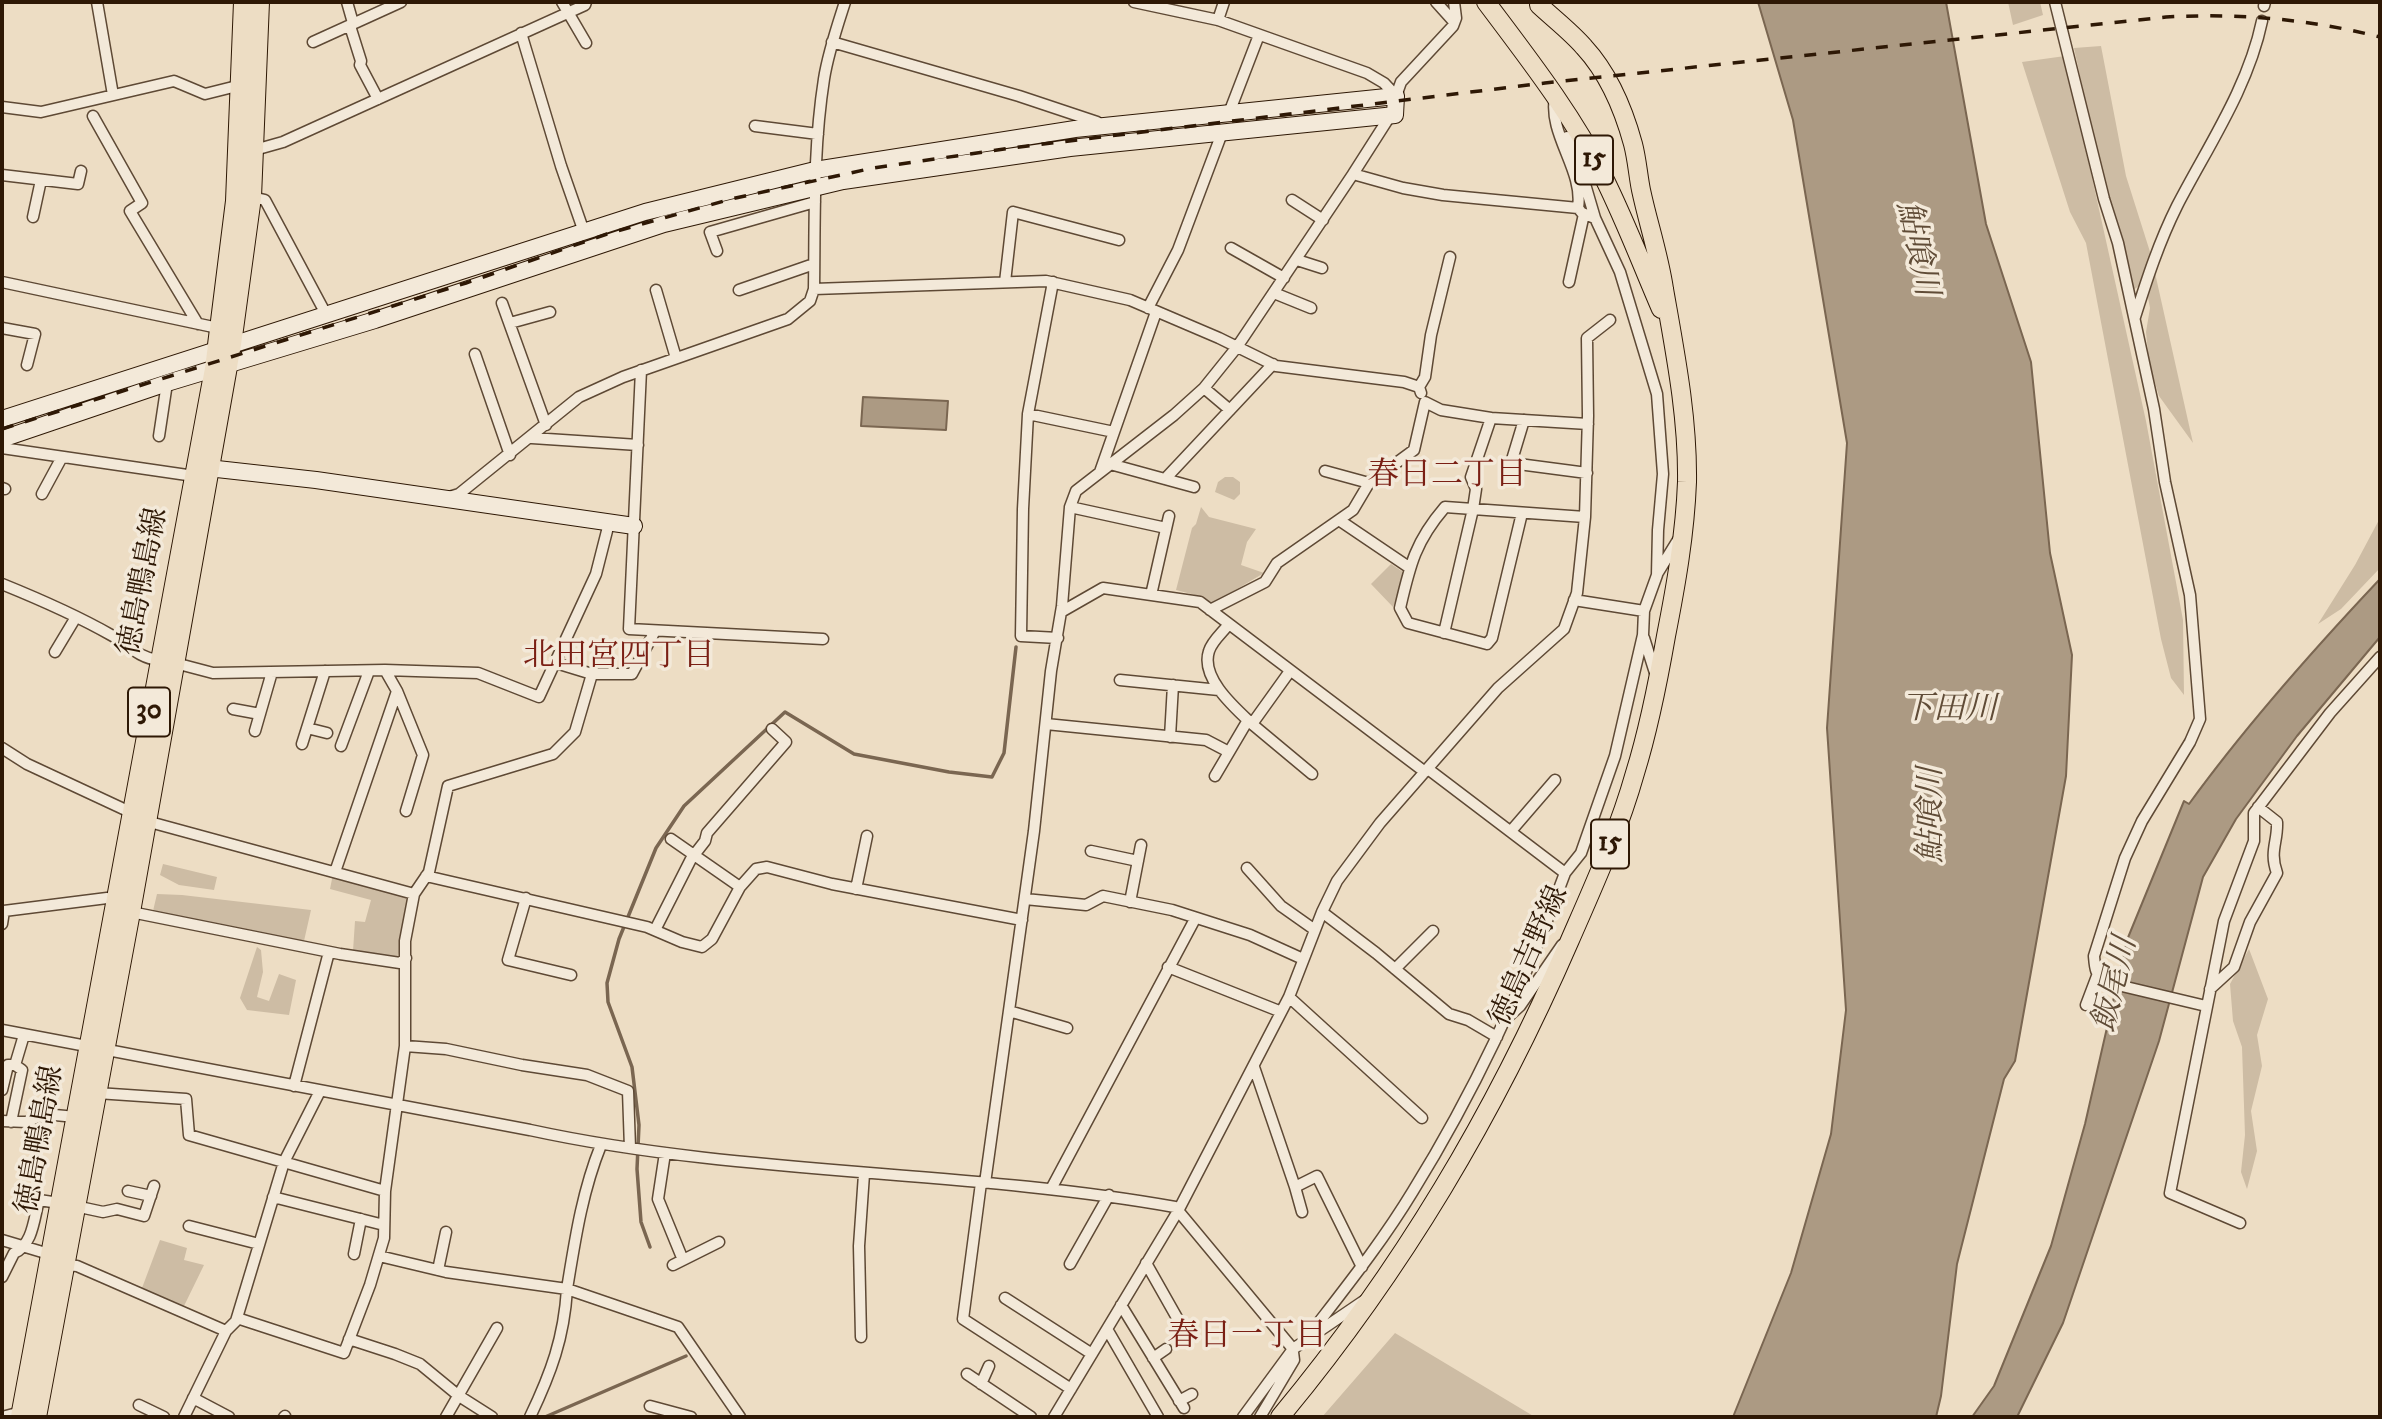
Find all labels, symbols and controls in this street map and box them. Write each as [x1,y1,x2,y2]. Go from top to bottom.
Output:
road number: 15 [1575,136,1613,184]
water label: 鮎喰川 [1886,198,1944,300]
district label: 春日二丁目 [1367,458,1527,496]
street label: 徳島鴨島線 [113,505,177,659]
district label: 北田宮四丁目 [523,639,715,677]
road number: 30 [128,688,170,736]
water label: 下田川 [1901,692,1997,730]
water label: 鮎喰川 [1914,767,1952,863]
road number: 15 [1591,820,1629,868]
street label: 徳島吉野線 [1484,881,1578,1033]
water label: 飯尾川 [2087,934,2147,1036]
street label: 徳島鴨島線 [11,1063,73,1217]
district label: 春日一丁目 [1167,1319,1327,1357]

